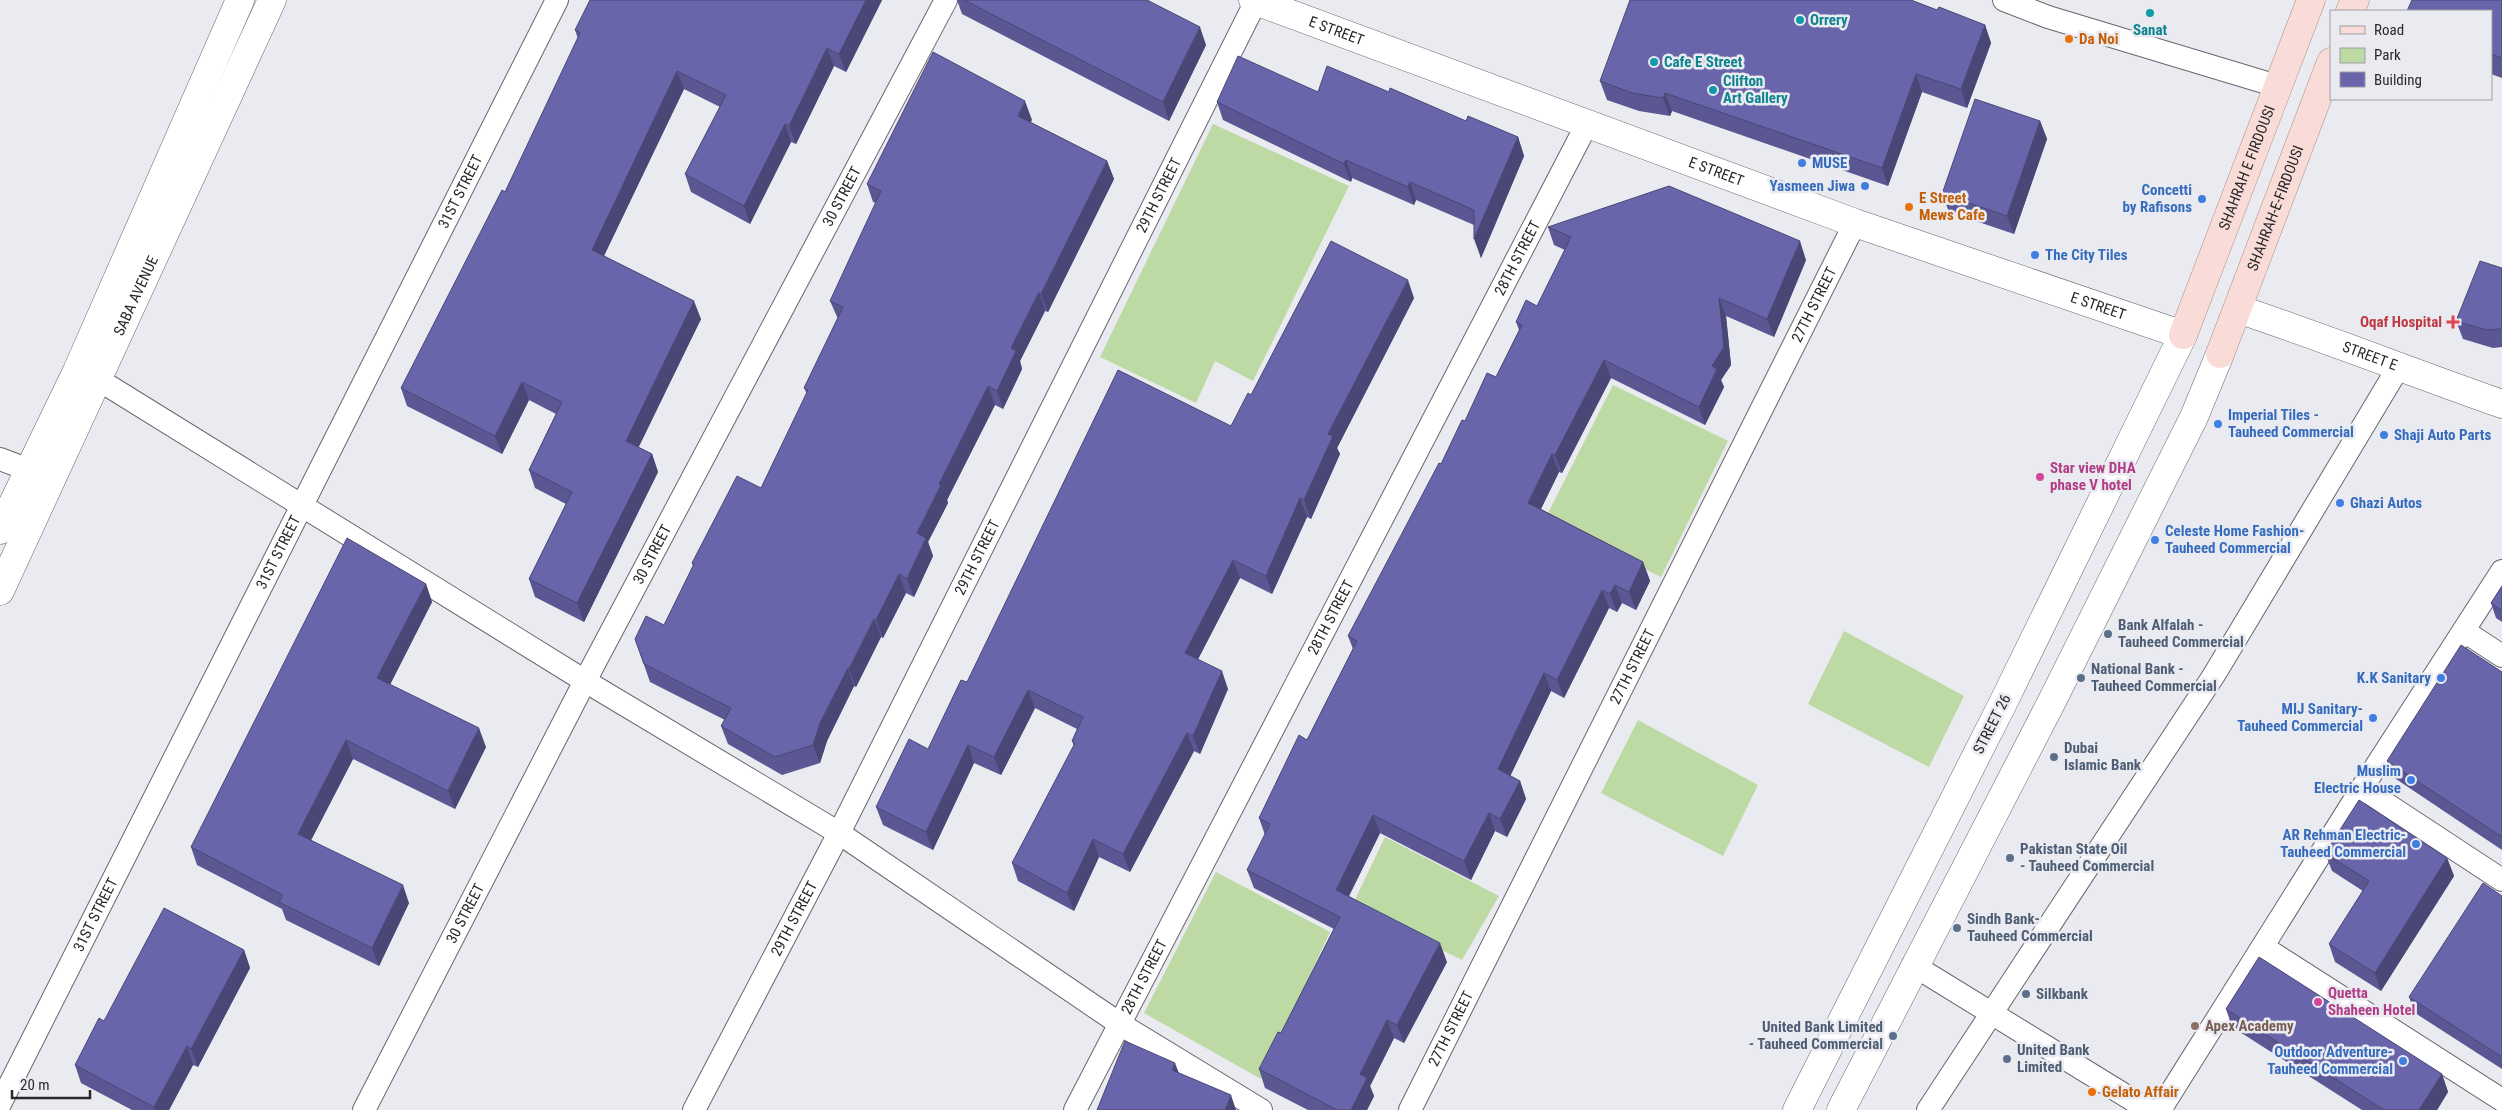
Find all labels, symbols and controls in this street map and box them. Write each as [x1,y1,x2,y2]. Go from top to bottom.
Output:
marker: Sanat [2144,7,2156,19]
legend [2330,10,2492,100]
place label: Orrery [1810,11,1848,29]
street label: E STREET [1306,13,1367,49]
marker: Orrery [1794,14,1806,26]
place label: Sanat [2133,21,2168,39]
text: Road [2374,21,2404,39]
place label: Da Noi [2079,30,2118,48]
marker: Da Noi [2063,33,2075,45]
text: Park [2374,46,2401,64]
place label: Cafe E Street [1664,53,1743,71]
marker: Cafe E Street [1648,56,1660,68]
text: Building [2374,71,2422,89]
place label: Clifton Art Gallery [1723,72,1788,107]
marker: Clifton Art Gallery [1707,84,1719,96]
street label: SHAHRAH E FIRDOUSI [2215,103,2279,233]
street label: SHAHRAH-E-FIRDOUSI [2243,143,2307,273]
street label: 31ST STREET [434,152,486,231]
street label: E STREET [1686,153,1746,190]
street label: 29TH STREET [1132,154,1185,236]
place label: MUSE [1812,154,1847,172]
marker: MUSE [1796,157,1808,169]
street label: 30 STREET [819,163,865,229]
place label: Yasmeen Jiwa [1769,177,1855,195]
marker: Yasmeen Jiwa [1859,180,1871,192]
place label: Concetti by Rafisons [2123,181,2192,216]
place label: E Street Mews Cafe [1919,189,1985,224]
marker: Concetti by Rafisons [2196,193,2208,205]
marker: E Street Mews Cafe [1903,201,1915,213]
street label: 28TH STREET [1491,217,1544,298]
place label: The City Tiles [2045,246,2128,264]
marker: The City Tiles [2029,249,2041,261]
street label: SABA AVENUE [110,253,162,339]
street label: 27TH STREET [1788,264,1841,345]
street label: E STREET [2068,288,2128,324]
place label: Oqaf Hospital [2360,313,2442,331]
marker: Oqaf Hospital [2446,315,2460,329]
street label: STREET E [2340,338,2400,374]
place label: Imperial Tiles - Tauheed Commercial [2228,406,2354,441]
marker: Imperial Tiles - Tauheed Commercial [2212,418,2224,430]
place label: Shaji Auto Parts [2394,426,2491,444]
marker: Shaji Auto Parts [2378,429,2390,441]
place label: Star view DHA phase V hotel [2050,459,2136,494]
marker: Star view DHA phase V hotel [2034,471,2046,483]
place label: Ghazi Autos [2350,494,2422,512]
marker: Ghazi Autos [2334,497,2346,509]
street label: 31ST STREET [252,512,305,592]
street label: 29TH STREET [951,517,1004,598]
street label: 30 STREET [629,521,675,587]
place label: Celeste Home Fashion- Tauheed Commercial [2165,522,2304,557]
marker: Celeste Home Fashion- Tauheed Commercial [2149,534,2161,546]
street label: 28TH STREET [1304,577,1358,658]
place label: Bank Alfalah - Tauheed Commercial [2118,616,2244,651]
street label: 27TH STREET [1606,626,1659,707]
marker: Bank Alfalah - Tauheed Commercial [2102,628,2114,640]
place label: National Bank - Tauheed Commercial [2091,660,2217,695]
place label: K.K Sanitary [2357,669,2431,687]
marker: National Bank - Tauheed Commercial [2075,672,2087,684]
marker: K.K Sanitary [2435,672,2447,684]
street label: STREET 26 [1969,691,2015,757]
place label: MIJ Sanitary- Tauheed Commercial [2237,700,2363,735]
marker: MIJ Sanitary- Tauheed Commercial [2367,712,2379,724]
place label: Dubai Islamic Bank [2064,739,2142,774]
marker: Dubai Islamic Bank [2048,751,2060,763]
place label: Muslim Electric House [2314,762,2401,797]
marker: Muslim Electric House [2405,774,2417,786]
place label: AR Rehman Electric- Tauheed Commercial [2280,826,2406,861]
marker: AR Rehman Electric- Tauheed Commercial [2410,838,2422,850]
place label: Pakistan State Oil - Tauheed Commercial [2020,840,2154,875]
marker: Pakistan State Oil - Tauheed Commercial [2004,852,2016,864]
street label: 31ST STREET [69,875,122,954]
street label: 29TH STREET [767,878,821,959]
street label: 30 STREET [442,880,488,946]
place label: Sindh Bank- Tauheed Commercial [1967,910,2093,945]
marker: Sindh Bank- Tauheed Commercial [1951,922,1963,934]
street label: 28TH STREET [1117,936,1171,1017]
place label: Quetta Shaheen Hotel [2328,984,2415,1019]
place label: Silkbank [2036,985,2089,1003]
street label: 27TH STREET [1424,988,1477,1069]
marker: Silkbank [2020,988,2032,1000]
marker: Quetta Shaheen Hotel [2312,996,2324,1008]
place label: Apex Academy [2205,1017,2294,1035]
place label: United Bank Limited - Tauheed Commercial [1749,1018,1883,1053]
marker: Apex Academy [2189,1020,2201,1032]
marker: United Bank Limited - Tauheed Commercial [1887,1030,1899,1042]
place label: United Bank Limited [2017,1041,2090,1076]
place label: Outdoor Adventure- Tauheed Commercial [2267,1043,2393,1078]
marker: United Bank Limited [2001,1053,2013,1065]
marker: Outdoor Adventure- Tauheed Commercial [2397,1055,2409,1067]
scale bar [12,1068,90,1100]
text: 20 m [20,1076,50,1094]
place label: Gelato Affair [2102,1083,2179,1101]
marker: Gelato Affair [2086,1086,2098,1098]

